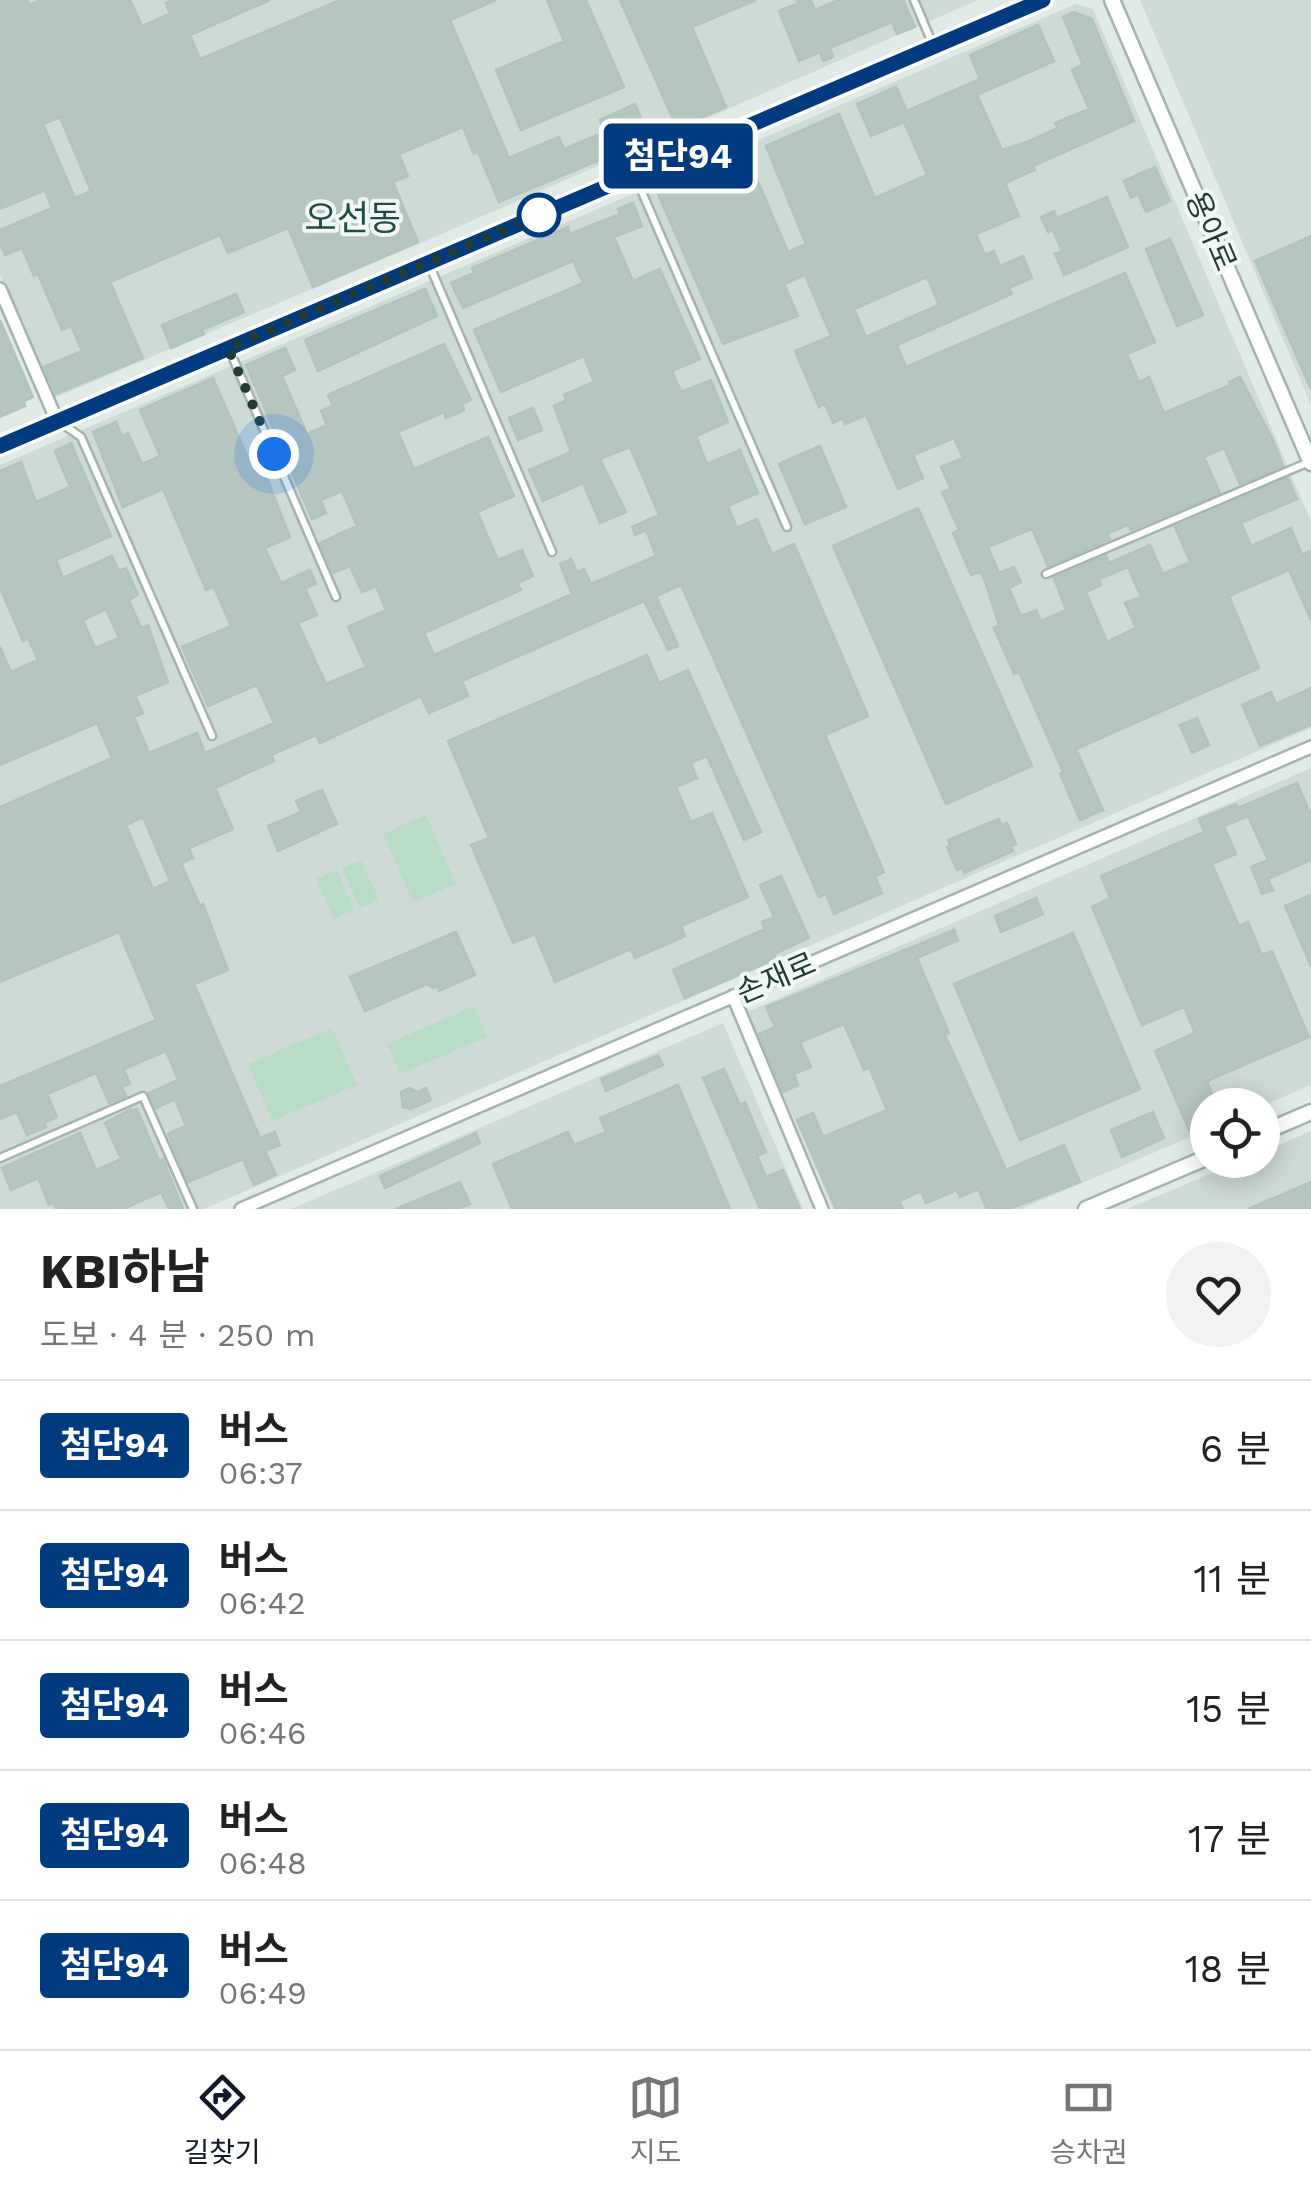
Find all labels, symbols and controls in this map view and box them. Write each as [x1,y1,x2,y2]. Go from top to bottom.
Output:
line badge: 첨단94 [608,124,748,188]
text: 첨단94 [624,135,732,177]
street label: 용아로 [1179,186,1244,276]
unlabelled marker [518,194,560,236]
district label: 오선동 [305,197,401,239]
your location [249,429,299,479]
street label: 손재로 [731,945,821,1010]
map controls [1190,1088,1280,1178]
button: locate [1190,1088,1280,1178]
button: heart [1166,1242,1271,1347]
text: KBI하남 [40,1243,210,1300]
text: 도보 · 4 분 · 250 m [40,1316,316,1354]
text: 버스 [219,1408,289,1452]
text: 첨단94 [60,1424,169,1466]
text: 6 분 [1200,1427,1271,1471]
text: 06:37 [219,1454,303,1492]
text: 버스 [219,1538,289,1582]
text: 첨단94 [60,1554,169,1596]
text: 11 분 [1193,1557,1271,1601]
text: 06:42 [219,1584,306,1622]
text: 버스 [219,1668,289,1712]
text: 첨단94 [60,1684,169,1726]
text: 15 분 [1186,1687,1271,1731]
text: 06:46 [219,1714,306,1752]
text: 버스 [219,1798,289,1842]
text: 첨단94 [60,1814,169,1856]
text: 17 분 [1188,1817,1271,1861]
text: 06:48 [219,1844,307,1882]
text: 버스 [219,1928,289,1972]
text: 첨단94 [60,1944,169,1986]
text: 18 분 [1185,1947,1271,1991]
text: 06:49 [219,1974,307,2012]
tab: 길찾기 [184,2070,261,2170]
tab: 지도 [628,2070,683,2170]
tab: 승차권 [1050,2070,1127,2170]

